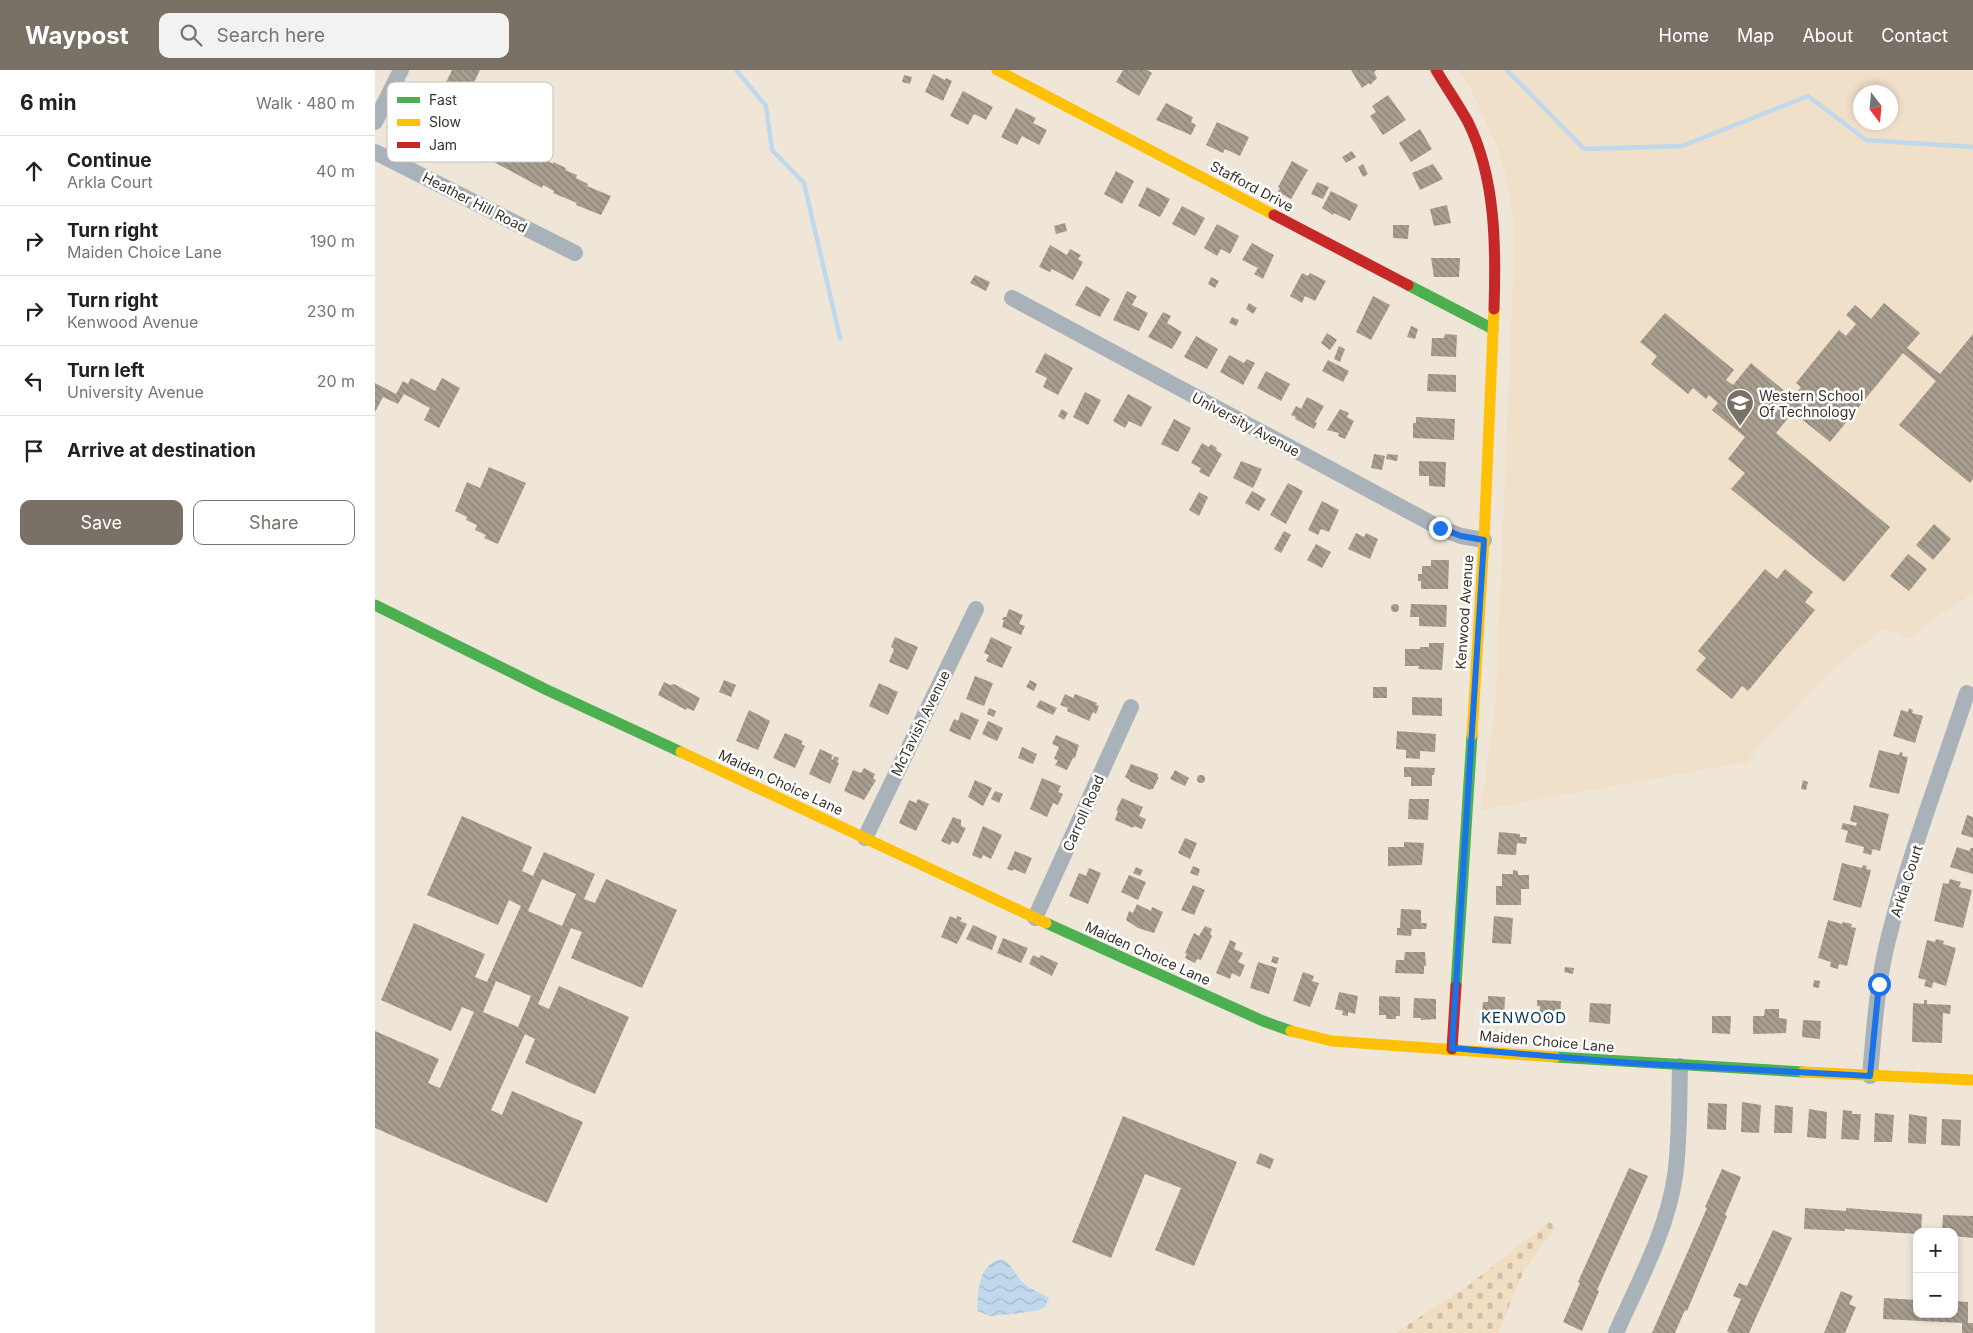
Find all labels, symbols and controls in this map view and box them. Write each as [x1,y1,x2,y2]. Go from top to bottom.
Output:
search box [159,13,509,58]
text: Waypost [25,21,129,50]
icon: search [177,21,205,49]
text: Search here [217,24,325,47]
text: Home [1659,25,1709,46]
text: Map [1737,25,1774,46]
text: About [1802,25,1853,46]
text: Contact [1881,25,1948,46]
legend [387,82,553,162]
north arrow [1853,85,1898,130]
text: 6 min [20,90,77,115]
text: Fast [429,91,457,108]
text: Walk · 480 m [256,93,355,113]
text: Slow [429,113,461,130]
text: Jam [429,136,457,153]
text: Continue [67,149,152,172]
icon: ahead [20,157,48,185]
street label: Stafford Drive [1208,157,1296,215]
text: 40 m [316,161,355,181]
street label: Heather Hill Road [420,168,530,236]
text: Arkla Court [67,172,153,192]
text: Turn right [67,219,158,242]
icon: right [20,227,48,255]
text: 190 m [310,231,355,251]
text: Maiden Choice Lane [67,242,222,262]
text: Turn right [67,289,158,312]
icon: right [20,297,48,325]
text: 230 m [307,301,355,321]
text: Kenwood Avenue [67,312,198,332]
text: Turn left [67,359,145,382]
icon: left [20,367,48,395]
text: 20 m [317,371,355,391]
text: University Avenue [67,382,204,402]
place label: Western School Of Technology [1759,387,1863,420]
street label: University Avenue [1189,388,1303,460]
school or university icon: Western School Of Technology [1725,388,1755,427]
icon: arrive [20,437,48,465]
text: Arrive at destination [67,439,256,462]
button: Save [20,500,183,545]
button: Share [193,500,355,545]
route end [1429,517,1452,540]
street label: Kenwood Avenue [1452,554,1476,670]
street label: McTavish Avenue [887,667,953,779]
street label: Maiden Choice Lane [716,746,846,818]
street label: Carroll Road [1059,772,1107,854]
street label: Arkla Court [1886,842,1926,919]
street label: Maiden Choice Lane [1083,918,1213,988]
route start [1868,973,1891,996]
district label: KENWOOD [1481,1008,1567,1027]
street label: Maiden Choice Lane [1479,1027,1615,1055]
map controls [1913,1228,1958,1318]
button: + [1913,1228,1958,1273]
button: − [1913,1273,1958,1318]

